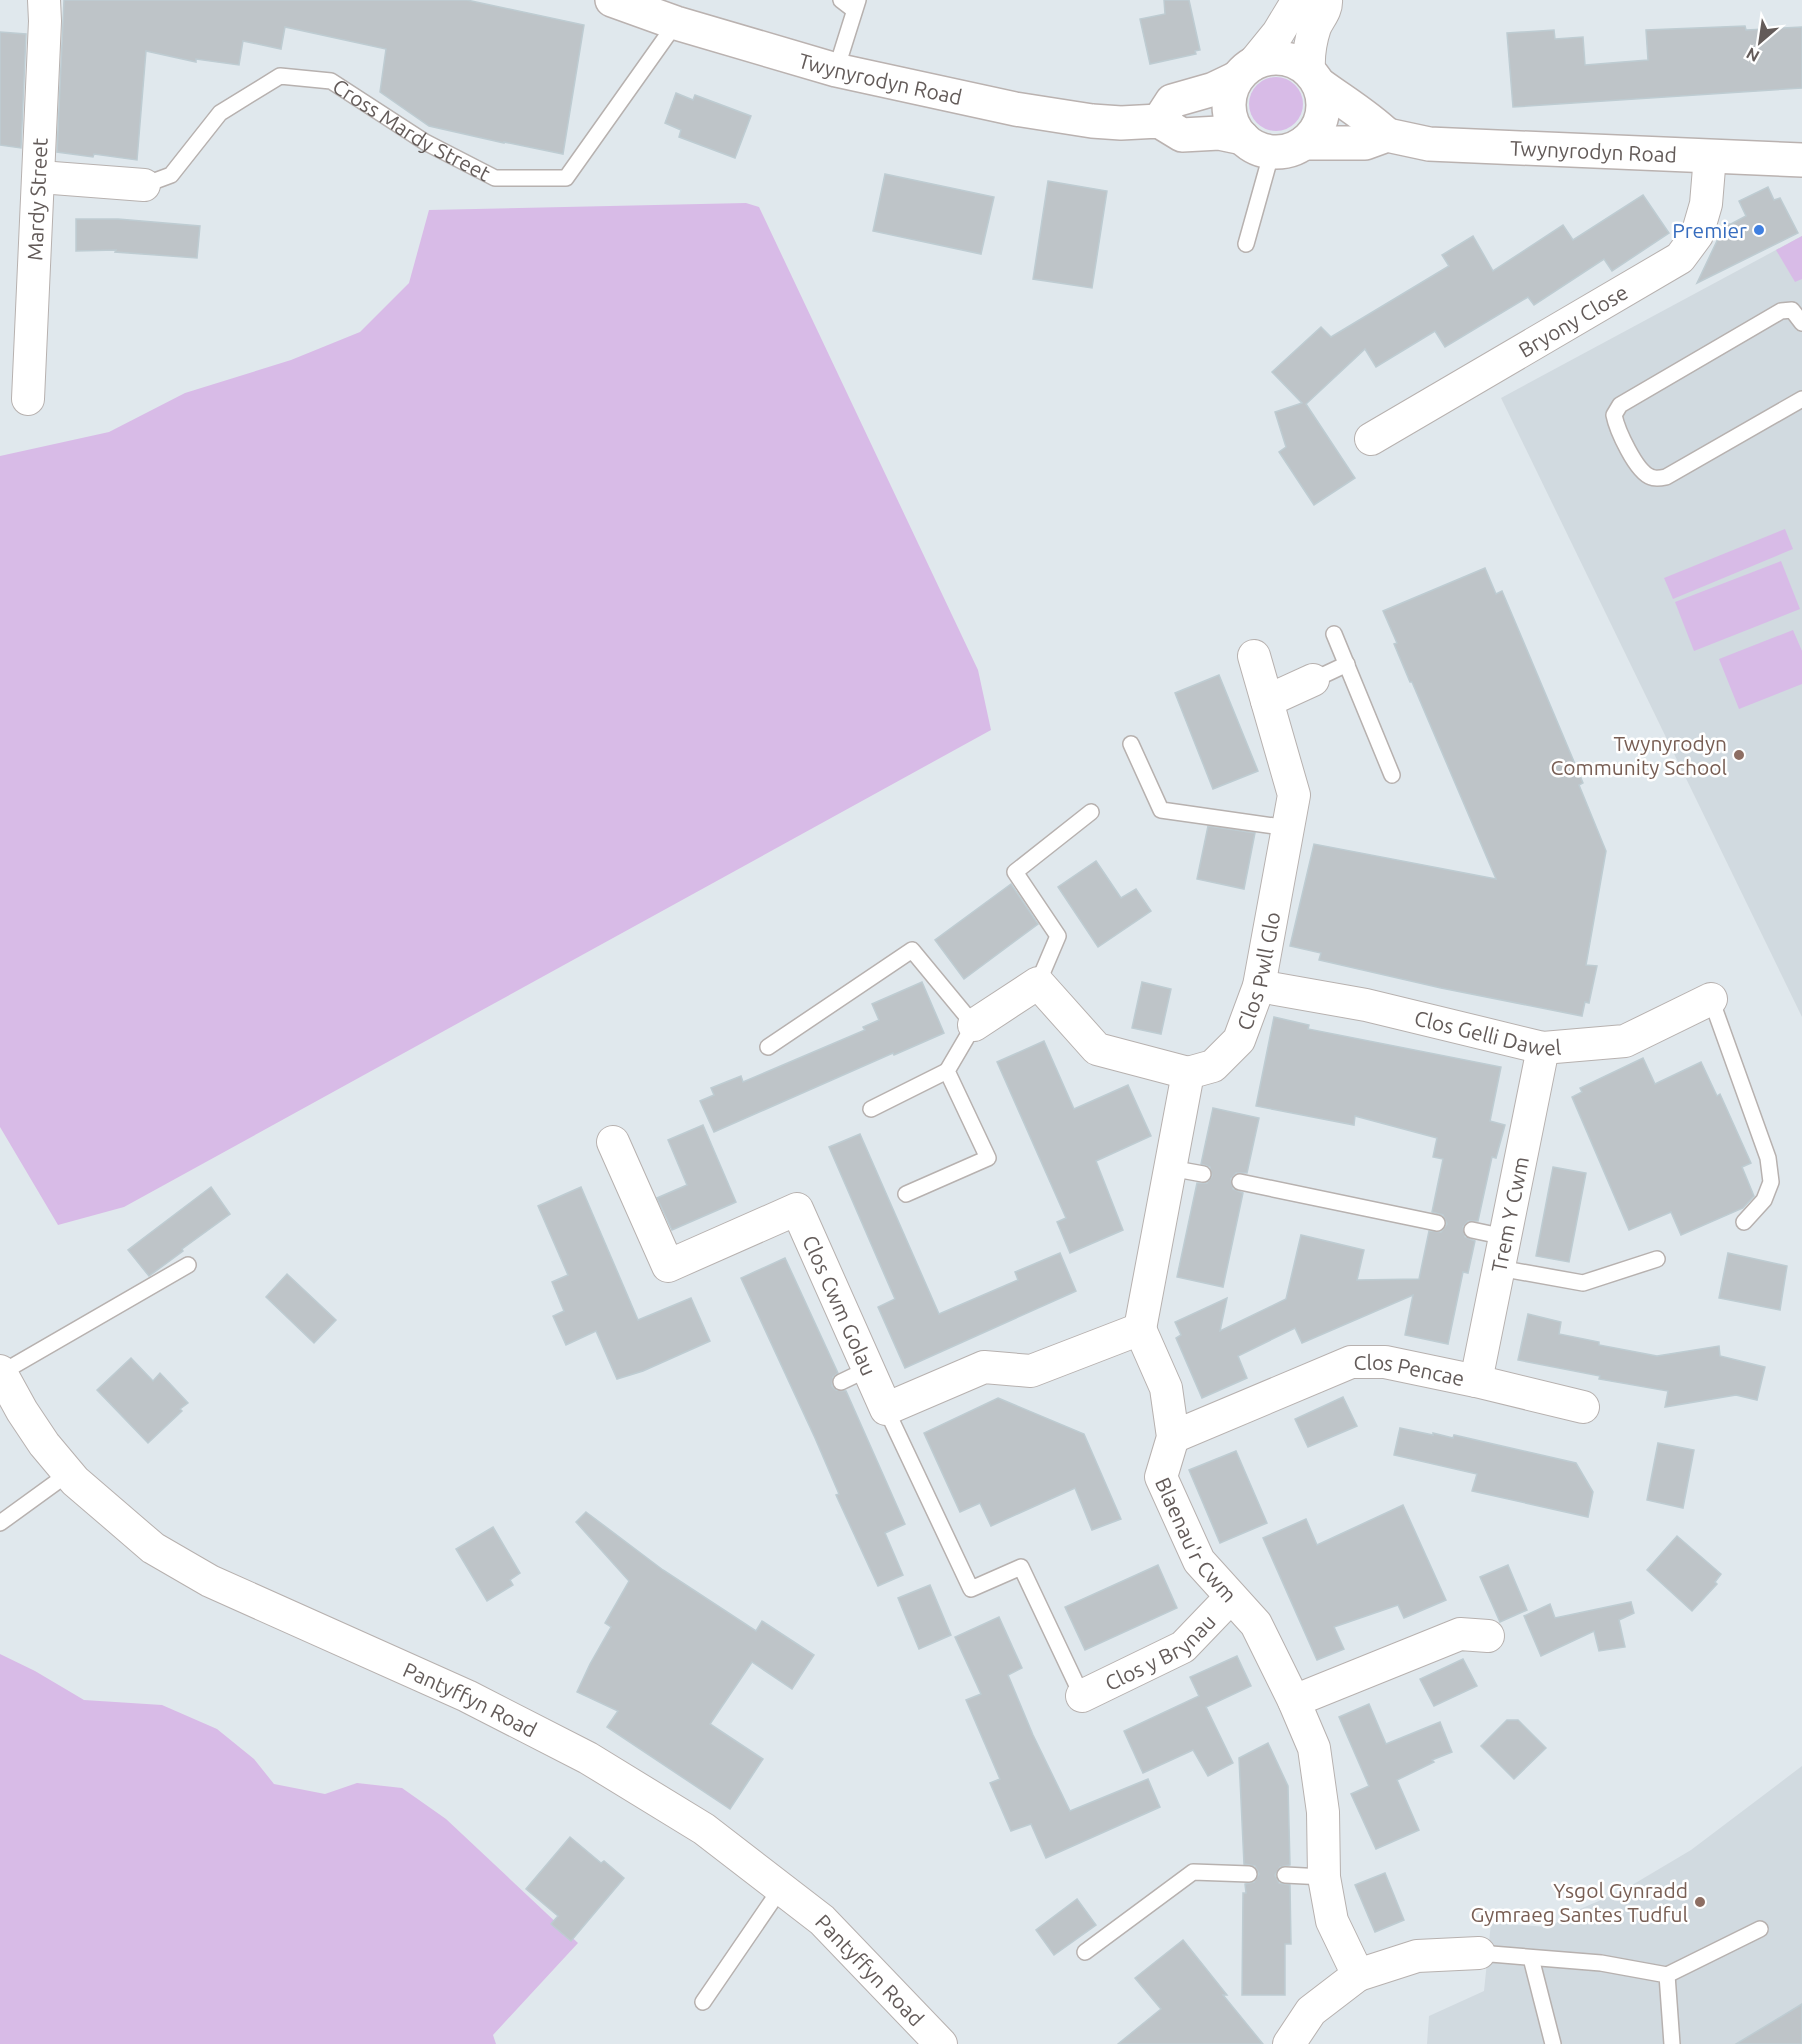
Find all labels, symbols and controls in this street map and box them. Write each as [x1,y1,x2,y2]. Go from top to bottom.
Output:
north arrow [1730,12,1790,72]
text: N [1743,44,1762,66]
street label: Twynyrodyn Road [796,48,964,109]
street label: Cross Mardy Street [329,74,494,186]
street label: Twynyrodyn Road [1510,135,1677,167]
street label: Mardy Street [22,137,52,261]
place label: Premier [1672,218,1747,242]
marker: Premier [1752,223,1766,237]
street label: Bryony Close [1514,279,1632,362]
place label: Twynyrodyn Community School [1550,731,1727,779]
marker: Twynyrodyn Community School [1732,748,1746,762]
street label: Clos Pwll Glo [1232,910,1284,1033]
street label: Clos Gelli Dawel [1412,1005,1562,1060]
street label: Trem Y Cwm [1486,1154,1533,1274]
street label: Clos Cwm Golau [798,1231,882,1379]
street label: Clos Pencae [1354,1350,1467,1390]
street label: Blaenau'r Cwm [1151,1474,1242,1607]
street label: Clos y Brynau [1101,1609,1220,1695]
street label: Pantyffyn Road [400,1657,541,1742]
place label: Ysgol Gynradd Gymraeg Santes Tudful [1470,1878,1688,1926]
marker: Ysgol Gynradd Gymraeg Santes Tudful [1693,1895,1707,1909]
street label: Pantyffyn Road [811,1909,929,2031]

